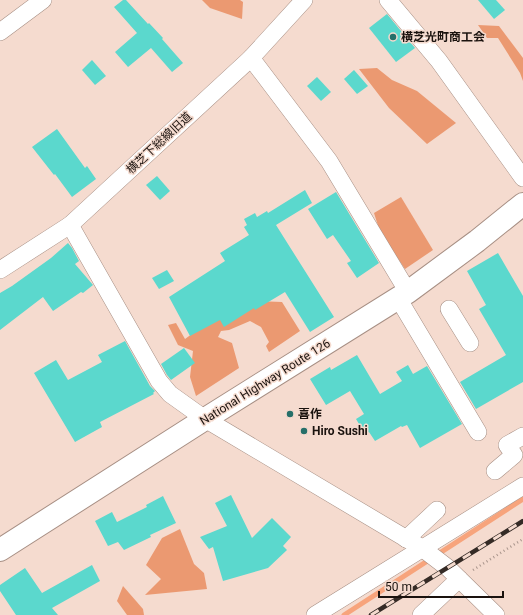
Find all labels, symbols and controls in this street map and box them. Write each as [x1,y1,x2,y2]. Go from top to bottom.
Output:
place label: 横芝光町商工会 [401,30,485,44]
marker: 横芝光町商工会 [388,32,398,42]
street label: 横芝下総線旧道 [124,109,194,177]
street label: National Highway Route 126 [197,336,333,428]
place label: 喜作 [298,407,322,421]
marker: 喜作 [285,409,295,419]
place label: Hiro Sushi [312,424,368,438]
marker: Hiro Sushi [299,426,309,436]
scale bar [379,573,503,599]
text: 50 m [385,580,412,594]

